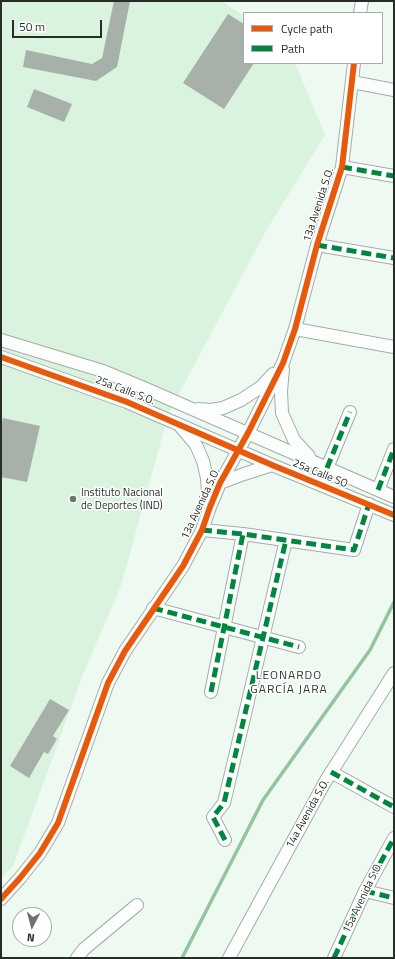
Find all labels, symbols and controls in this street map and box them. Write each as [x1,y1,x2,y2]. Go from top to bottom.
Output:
scale bar [14,12,104,38]
legend [243,12,383,64]
text: 50 m [19,17,45,36]
text: Cycle path [281,19,333,38]
text: Path [281,39,305,58]
street label: 13a Avenida S.O. [301,166,337,244]
street label: 25a Calle S.O. [93,374,157,408]
street label: 25a Calle SO [291,457,349,491]
street label: 13a Avenida S.O. [179,466,223,542]
place label: Instituto Nacional de Deportes (IND) [81,486,163,512]
marker: Instituto Nacional de Deportes (IND) [68,494,78,504]
district label: LEONARDO GARCÍA JARA [250,669,328,697]
street label: 14a Avenida S.O. [284,777,332,851]
street label: 15a Avenida S.O. [340,860,386,936]
north arrow [12,907,52,947]
text: N [26,930,35,946]

